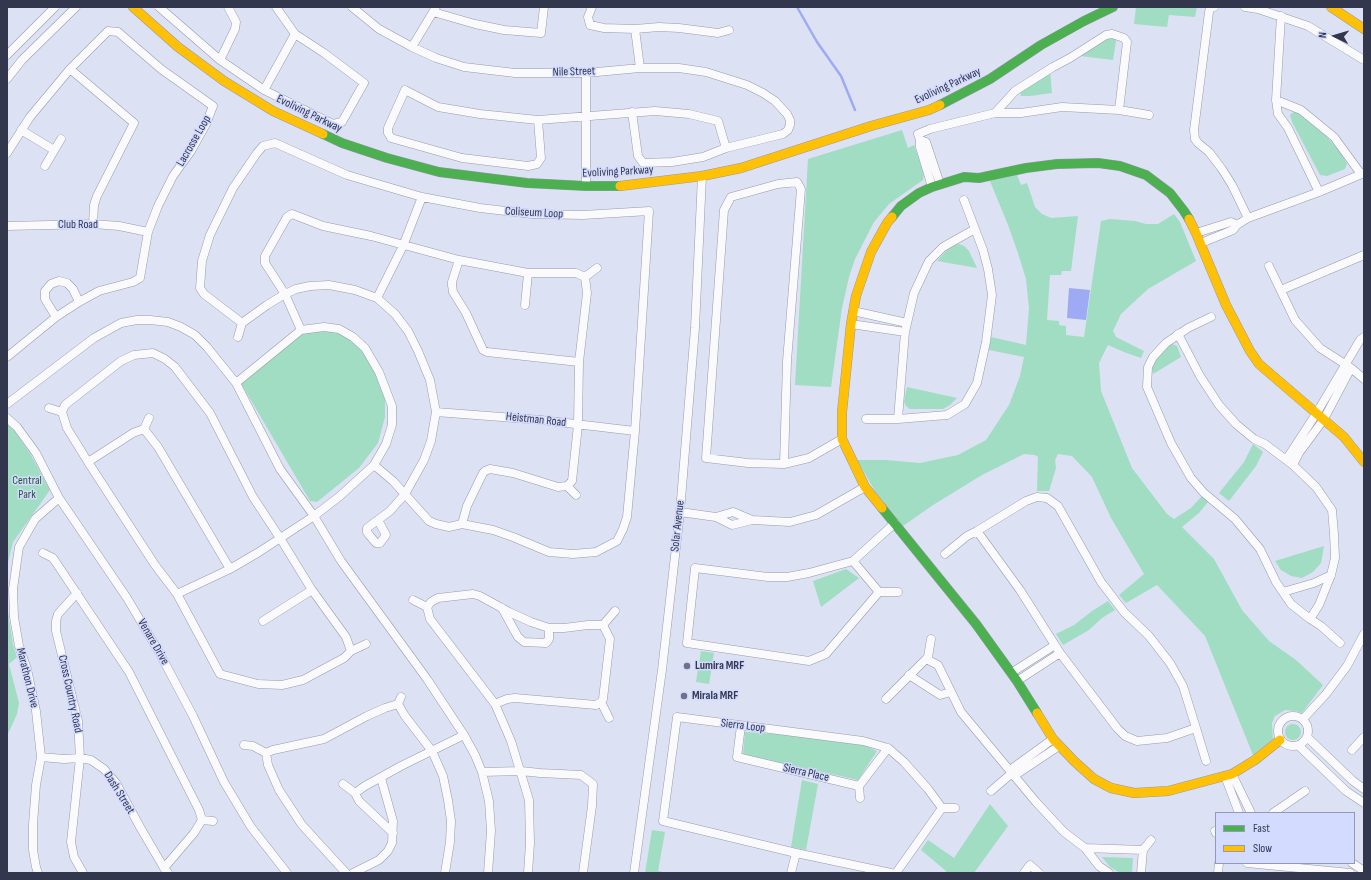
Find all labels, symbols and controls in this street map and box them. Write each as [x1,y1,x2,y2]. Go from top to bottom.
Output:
north arrow [1315,16,1355,56]
text: N [1316,31,1329,38]
street label: Nile Street [552,64,596,80]
street label: Evoliving Parkway [913,64,983,108]
street label: Evoliving Parkway [274,92,344,136]
street label: Lacrosse Loop [174,113,214,169]
street label: Evoliving Parkway [582,163,654,181]
street label: Coliseum Loop [504,204,564,222]
street label: Club Road [58,218,98,232]
street label: Heistman Road [505,410,567,430]
park label: Central Park [12,474,42,502]
street label: Solar Avenue [668,500,688,552]
street label: Venare Drive [134,617,172,667]
street label: Marathon Drive [13,646,41,710]
street label: Cross Country Road [55,654,85,734]
place label: Lumira MRF [695,659,744,673]
marker: Lumira MRF [682,661,692,671]
place label: Mirala MRF [692,689,738,703]
marker: Mirala MRF [679,691,689,701]
street label: Sierra Loop [720,716,766,736]
street label: Sierra Place [782,761,830,785]
street label: Dash Street [100,769,138,817]
legend [1215,812,1355,864]
text: Fast [1253,821,1270,836]
text: Slow [1253,841,1272,856]

